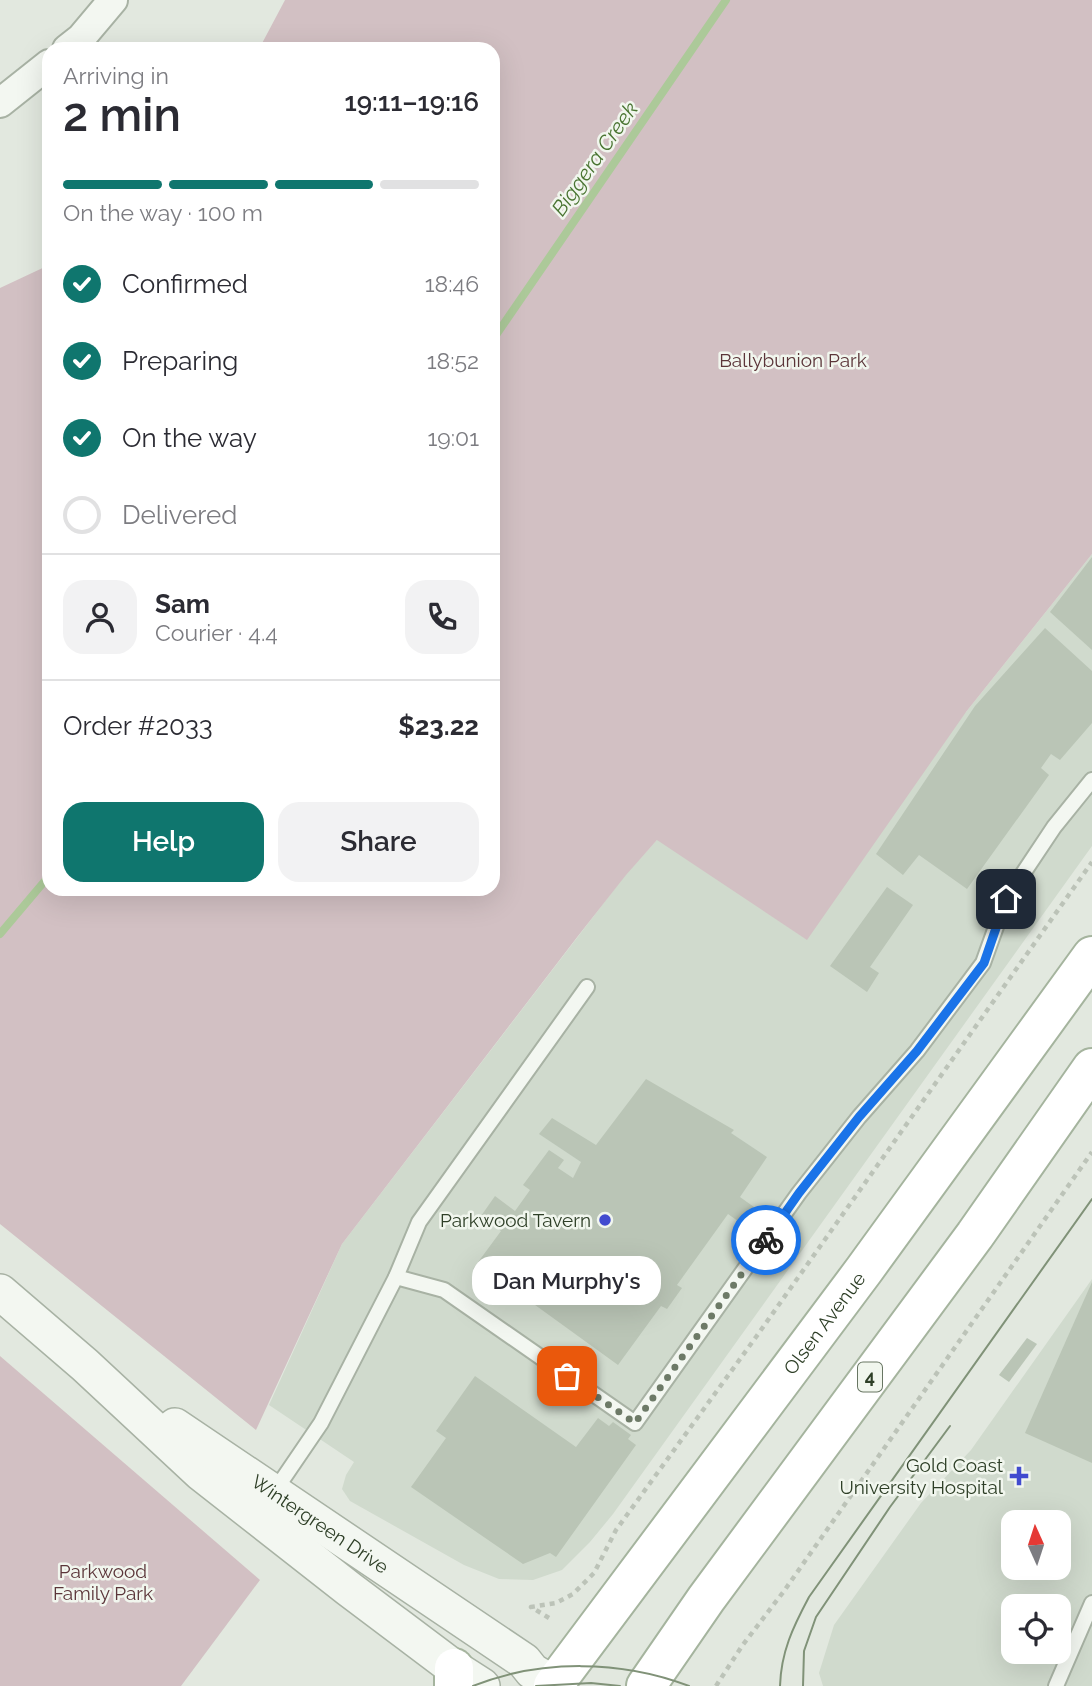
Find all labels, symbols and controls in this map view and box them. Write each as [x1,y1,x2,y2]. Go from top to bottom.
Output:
text: Arriving in [63,62,169,89]
text: 19:11–19:16 [345,87,479,117]
text: 2 min [63,88,181,142]
water label: Biggera Creek [546,97,643,220]
text: On the way · 100 m [63,199,263,226]
icon: check [63,265,101,303]
text: Confirmed [122,269,248,299]
text: 18:46 [425,270,479,297]
icon: check [63,342,101,380]
text: Preparing [122,346,238,376]
text: 18:52 [427,347,479,374]
park label: Ballybunion Park [719,349,867,371]
icon: check [63,419,101,457]
text: On the way [122,423,257,453]
text: 19:01 [427,424,479,451]
text: Delivered [122,500,237,530]
button: person [63,580,137,654]
button: phone [405,580,479,654]
text: Sam [155,589,210,619]
text: Courier · 4.4 [155,619,278,646]
text: Order #2033 [63,711,213,741]
text: $23.22 [398,711,479,741]
button: Help [63,802,264,882]
button: Share [278,802,479,882]
pin [976,869,1036,929]
icon: home [987,880,1025,918]
courier [731,1205,801,1275]
place label: Parkwood Tavern [440,1209,591,1231]
marker: Parkwood Tavern [597,1212,613,1228]
icon: bike [747,1221,785,1259]
callout: Dan Murphy's [472,1257,662,1306]
text: Dan Murphy's [492,1267,641,1294]
street label: Olsen Avenue [779,1268,870,1379]
pin [537,1346,597,1406]
icon: bag [548,1357,586,1395]
road number: 4 [858,1362,882,1392]
place label: Gold Coast University Hospital [840,1454,1004,1498]
marker: Gold Coast University Hospital [1009,1466,1029,1486]
street label: Wintergreen Drive [247,1470,393,1578]
north arrow [1001,1510,1071,1580]
map controls [1001,1510,1071,1664]
park label: Parkwood Family Park [53,1560,153,1604]
button: locate [1001,1594,1071,1664]

